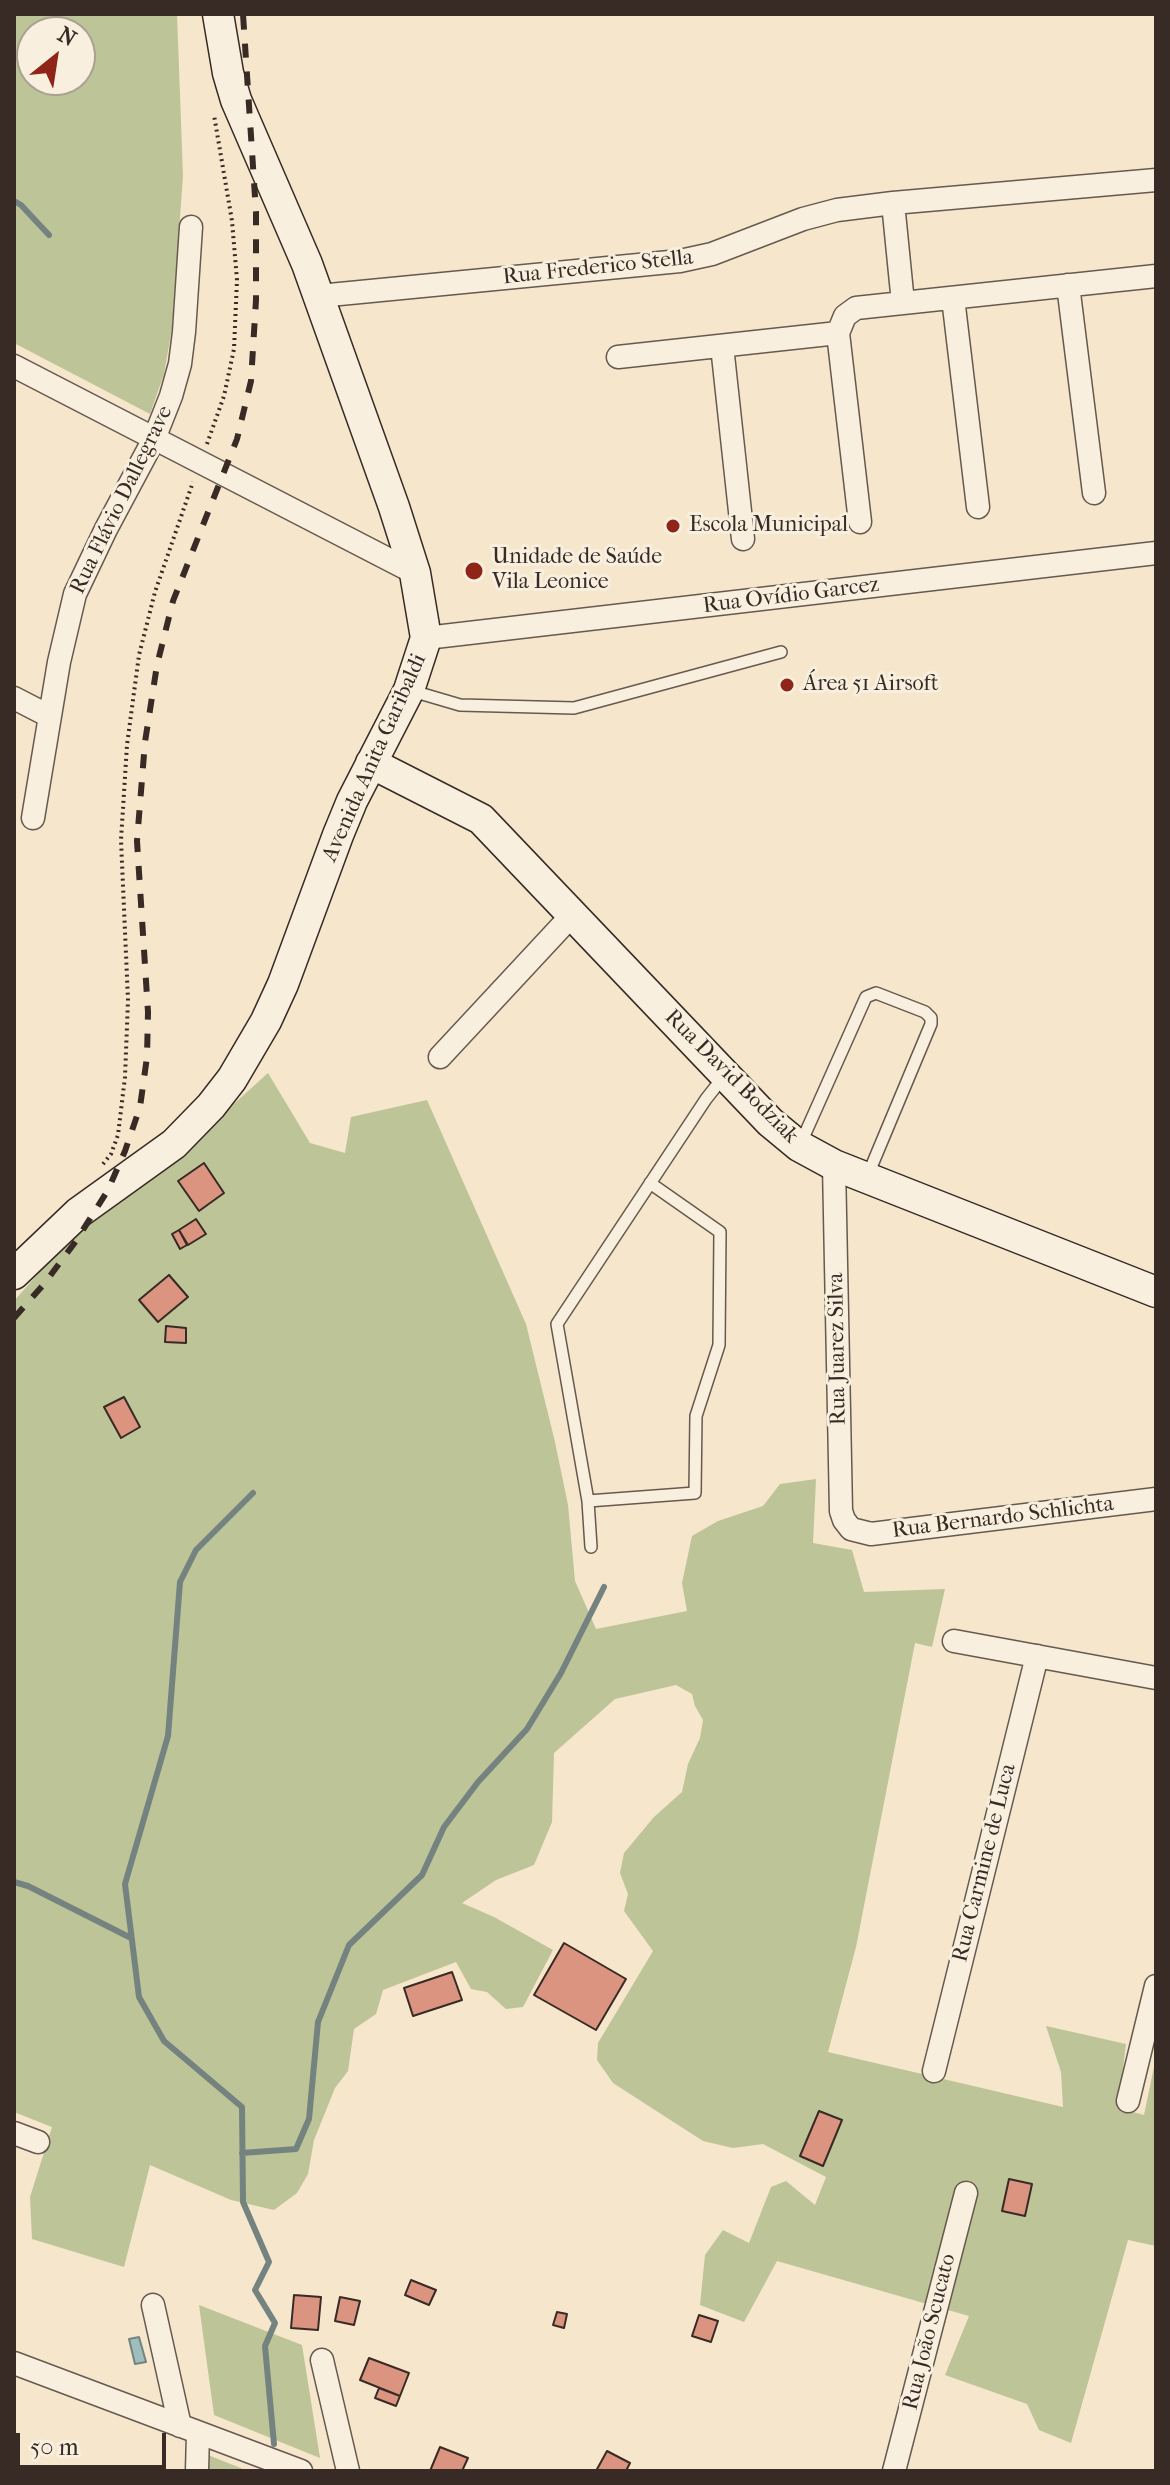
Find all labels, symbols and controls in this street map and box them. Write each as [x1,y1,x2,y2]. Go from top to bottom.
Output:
north arrow [16,16,96,96]
text: N [53,22,81,52]
street label: Rua Frederico Stella [501,245,695,291]
street label: Rua Flávio Dallegrave [65,401,179,599]
place label: Escola Municipal [689,513,848,539]
marker: Escola Municipal [664,517,682,535]
place label: Unidade de Saúde Vila Leonice [492,545,662,596]
marker: Unidade de Saúde Vila Leonice [463,560,485,582]
street label: Rua Ovídio Garcez [701,572,881,620]
street label: Avenida Anita Garibaldi [317,650,433,866]
place label: Área 51 Airsoft [803,672,939,698]
marker: Área 51 Airsoft [778,676,796,694]
street label: Rua David Bodziak [658,1004,804,1150]
street label: Rua Juarez Silva [823,1272,853,1426]
street label: Rua Bernardo Schlichta [891,1491,1115,1545]
street label: Rua Carmine de Luca [948,1761,1022,1965]
street label: Rua João Scucato [898,2251,962,2413]
scale bar [20,2417,170,2467]
text: 50 m [30,2433,79,2461]

